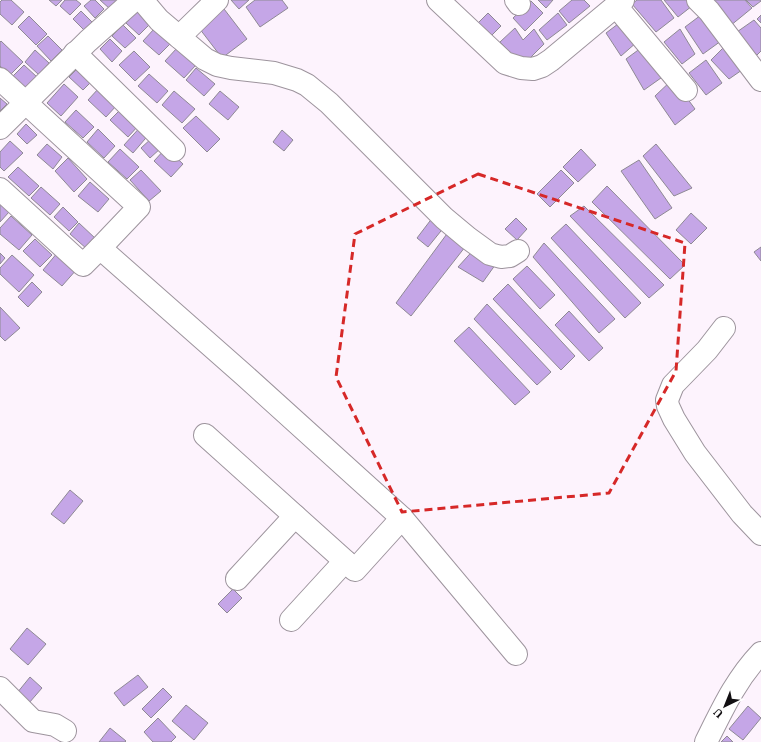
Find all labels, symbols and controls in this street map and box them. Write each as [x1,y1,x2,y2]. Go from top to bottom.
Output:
north arrow [705,686,745,726]
text: U [710,705,726,721]

